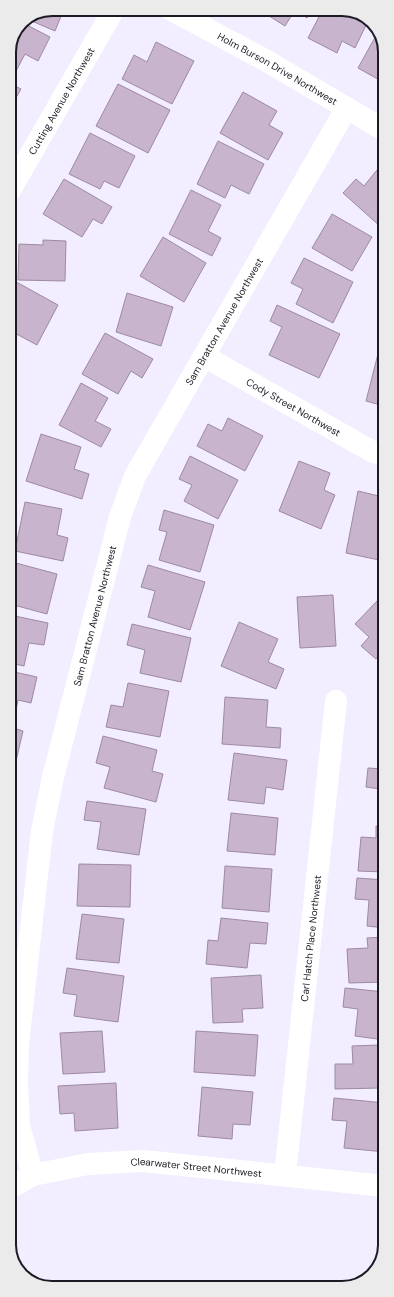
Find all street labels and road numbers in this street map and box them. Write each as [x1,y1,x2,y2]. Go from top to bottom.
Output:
street label: Holm Burson Drive Northwest [215,29,340,108]
street label: Cutting Avenue Northwest [25,45,97,157]
street label: Sam Bratton Avenue Northwest [182,255,266,387]
street label: Cody Street Northwest [244,375,343,439]
street label: Sam Bratton Avenue Northwest [70,544,119,687]
street label: Carl Hatch Place Northwest [297,874,324,1002]
street label: Clearwater Street Northwest [130,1154,263,1180]

